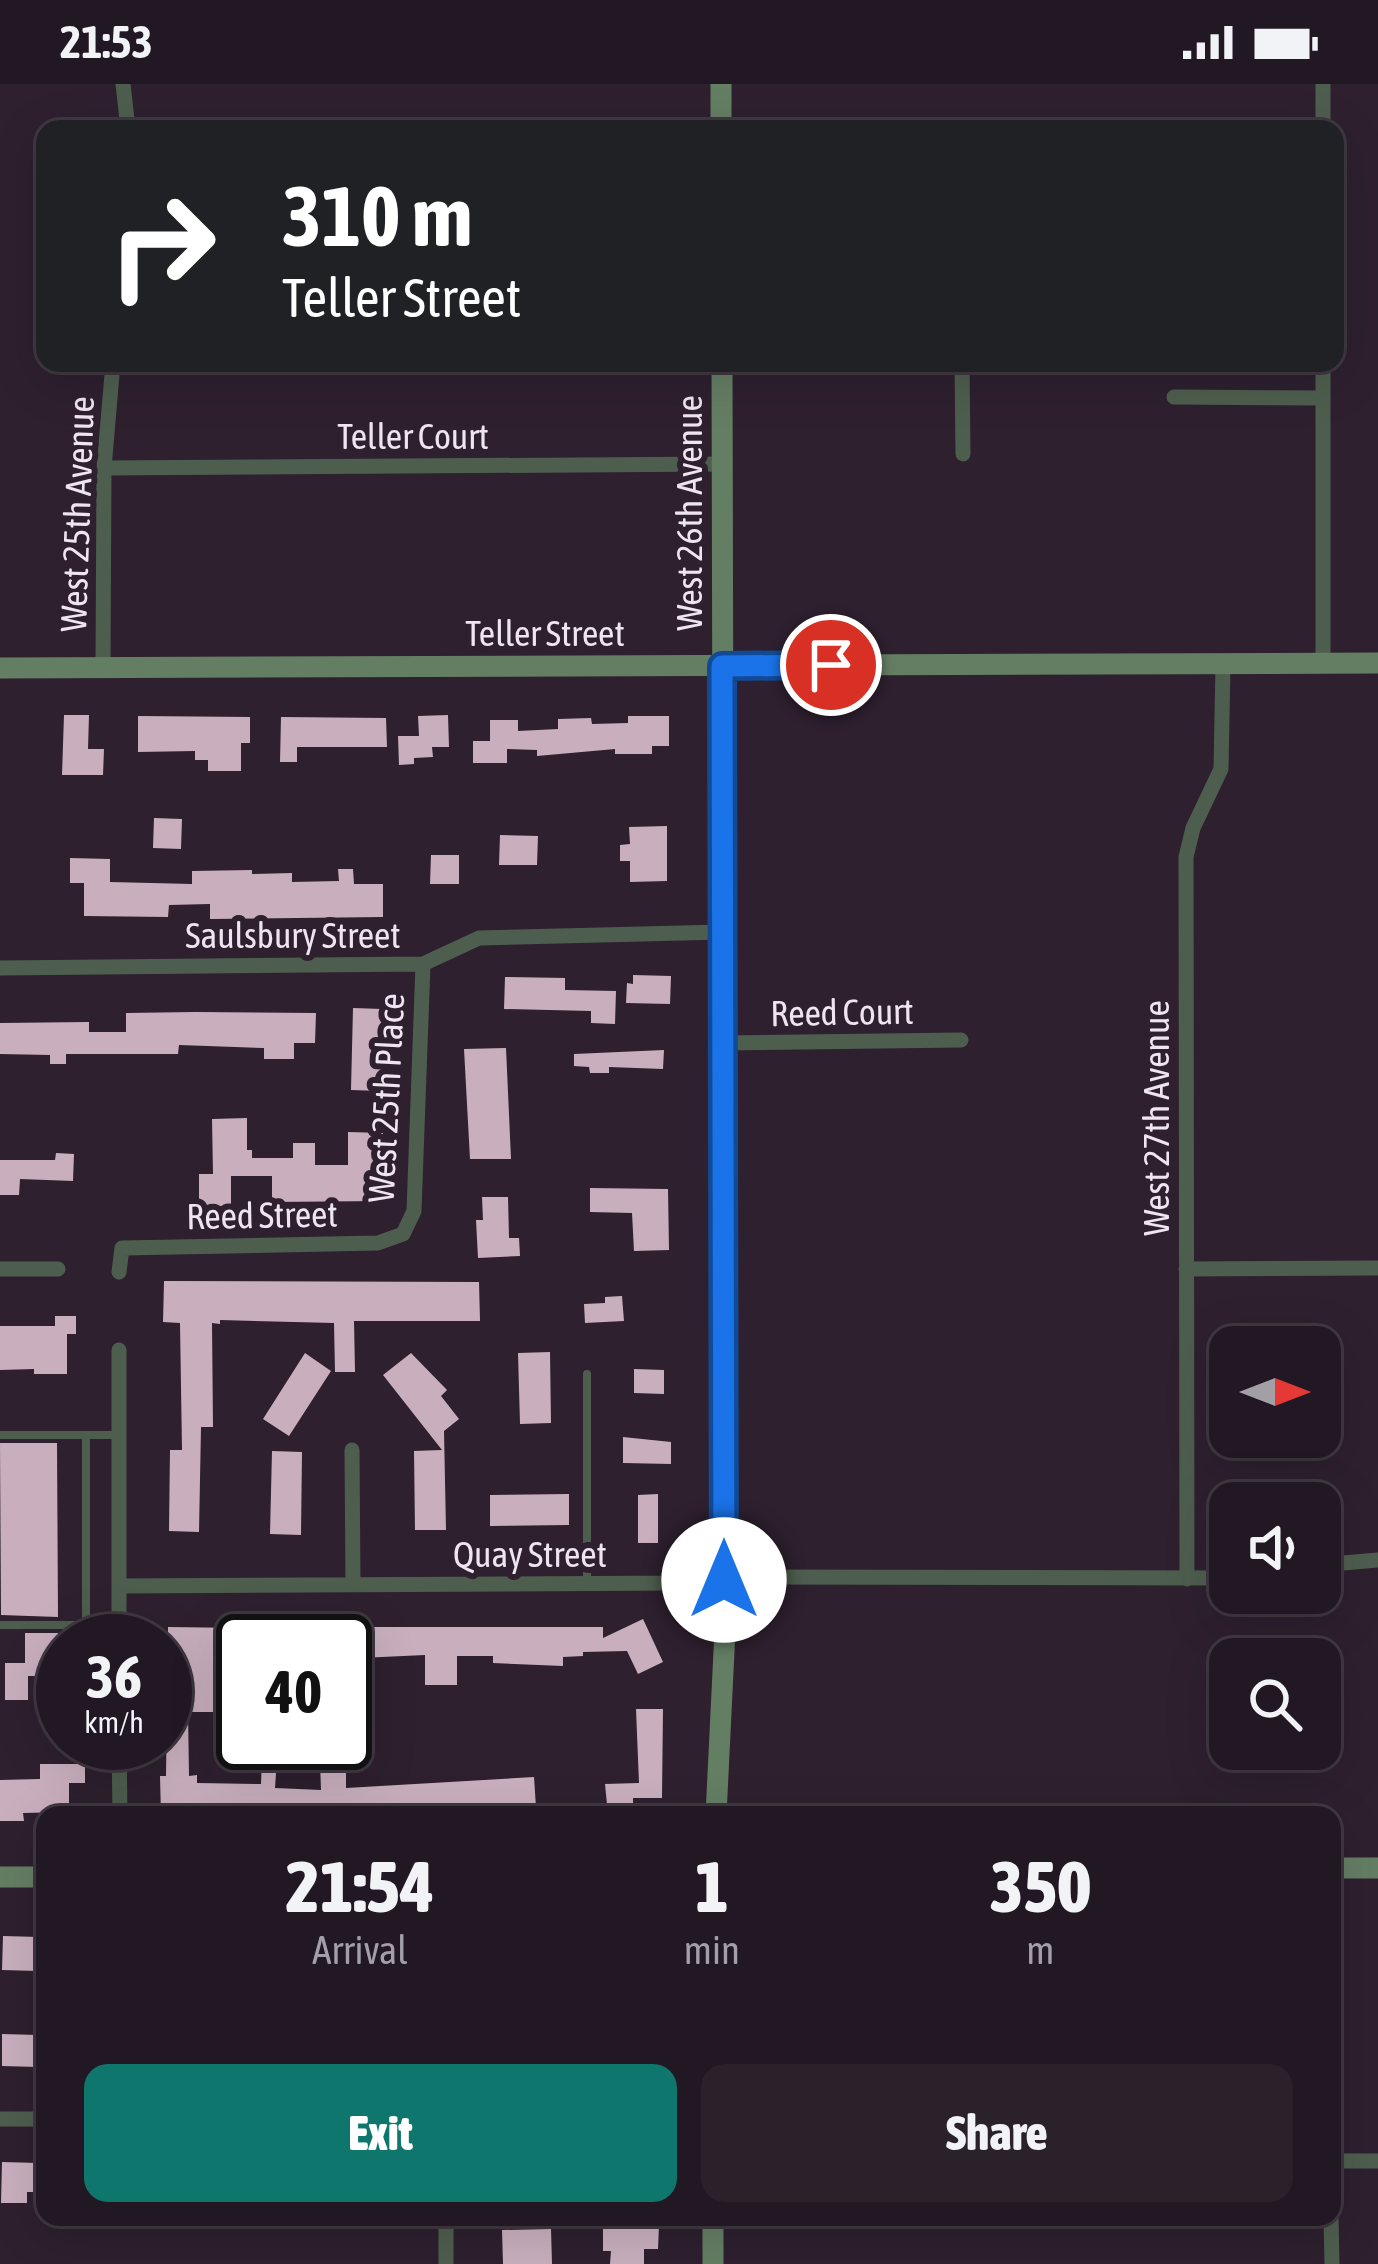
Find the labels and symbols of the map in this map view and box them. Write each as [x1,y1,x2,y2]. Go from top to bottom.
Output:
street label: West 26th Avenue [668,395,710,631]
street label: West 25th Avenue [52,396,102,632]
street label: Teller Court [337,415,489,457]
street label: Teller Street [465,612,625,654]
pin [780,614,882,716]
street label: Saulsbury Street [185,914,401,956]
street label: Reed Court [770,990,914,1034]
street label: West 25th Place [360,992,412,1204]
street label: West 27th Avenue [1135,1000,1177,1236]
street label: Reed Street [186,1193,338,1237]
north arrow [1209,1326,1341,1458]
position arrow [661,1517,787,1643]
street label: Quay Street [453,1533,607,1575]
speed limit sign: 40 [216,1614,372,1770]

